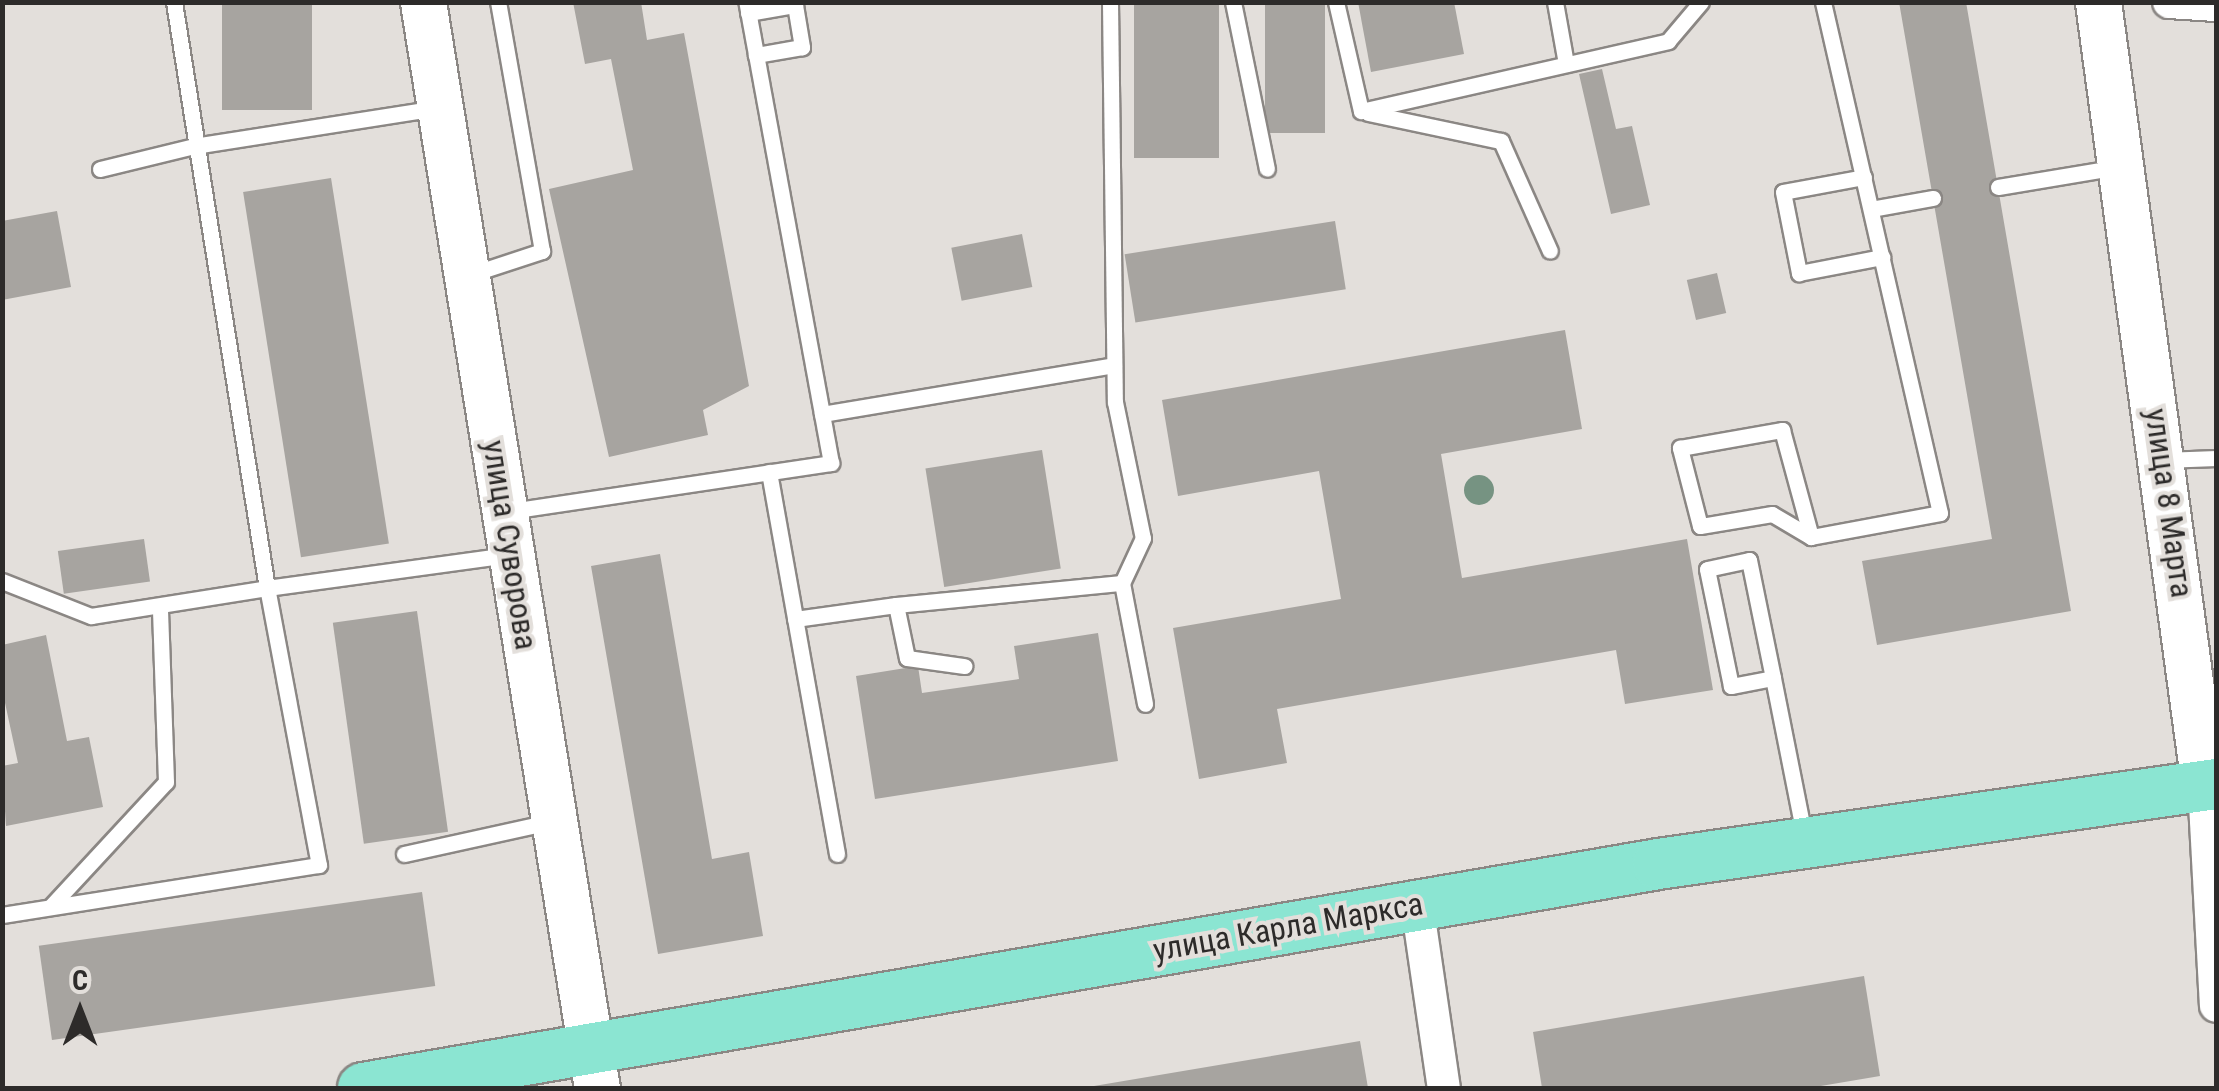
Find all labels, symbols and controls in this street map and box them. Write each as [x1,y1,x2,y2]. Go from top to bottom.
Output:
street label: улица 8 Марта [2137,406,2201,600]
street label: улица Суворова [474,437,546,653]
street label: улица Карла Маркса [1150,884,1426,970]
north arrow [30,961,130,1061]
text: С [72,964,88,997]

